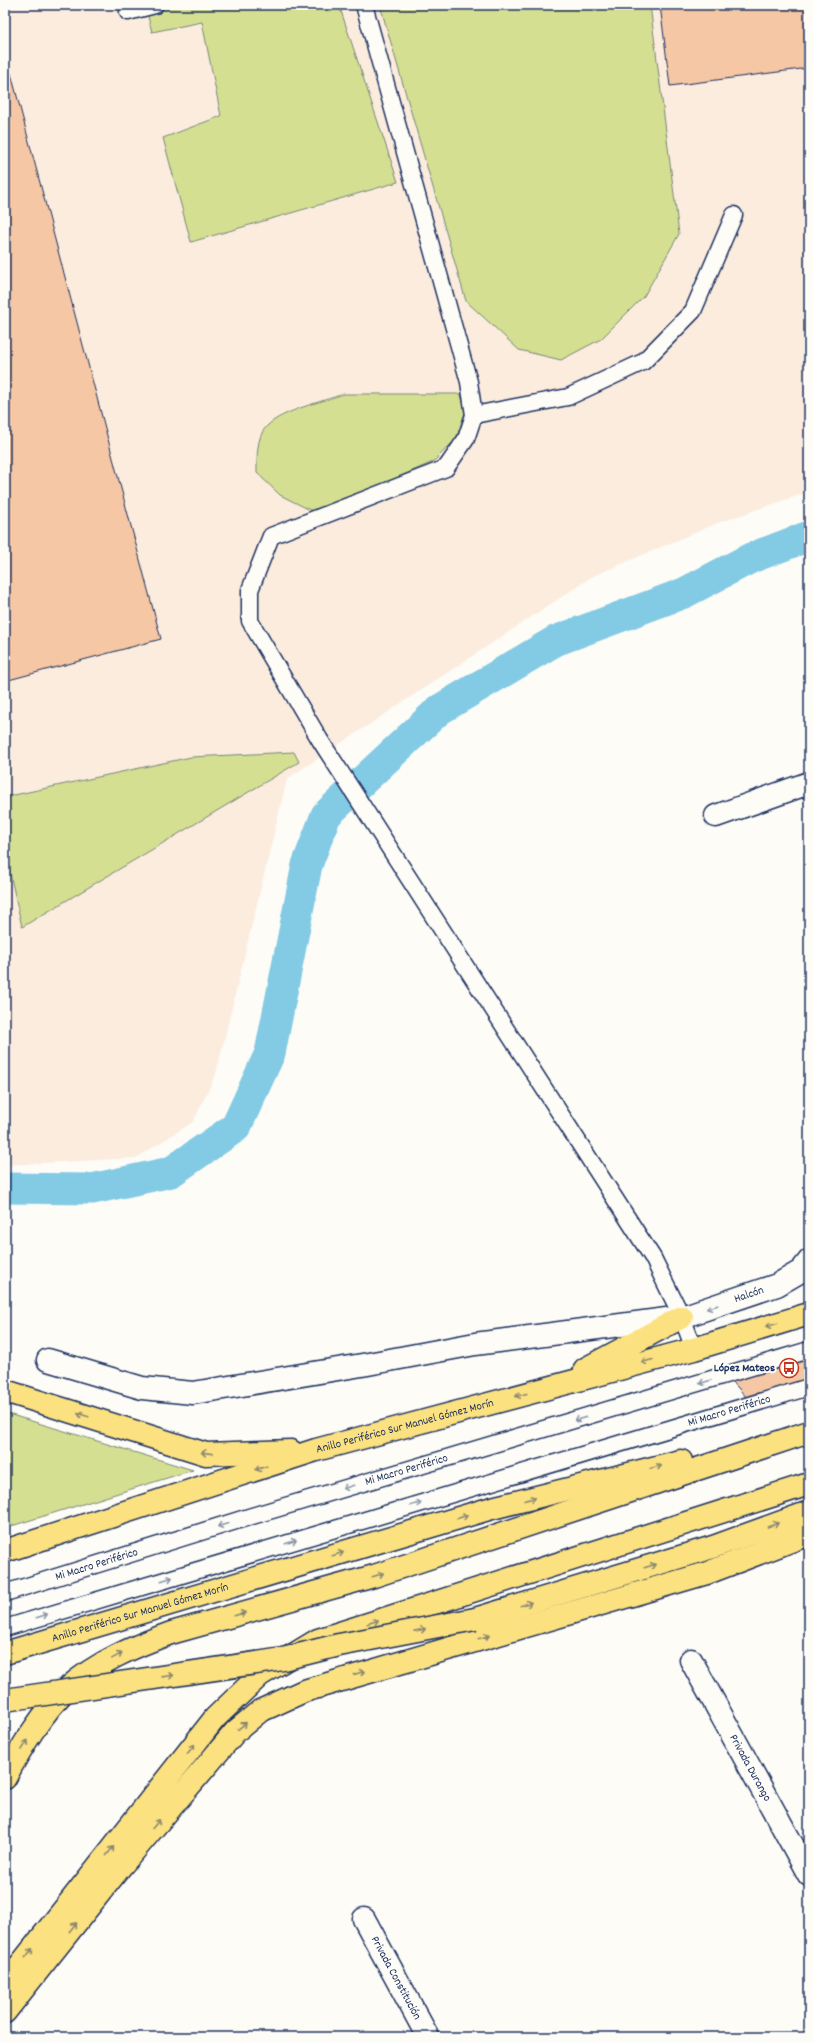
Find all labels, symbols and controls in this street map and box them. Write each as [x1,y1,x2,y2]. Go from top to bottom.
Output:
street label: Halcón [732,1281,767,1307]
one-way arrow [707,1303,719,1311]
one-way arrow [765,1322,778,1329]
bus stop icon: López Mateos [778,1357,800,1379]
one-way arrow [641,1358,654,1366]
place label: López Mateos [714,1360,775,1377]
one-way arrow [698,1379,711,1386]
street label: Mi Macro Periférico [686,1390,773,1431]
one-way arrow [515,1392,528,1400]
street label: Anillo Periférico Sur Manuel Gómez Morín [314,1394,496,1458]
one-way arrow [77,1411,90,1418]
one-way arrow [574,1416,587,1423]
one-way arrow [201,1449,214,1456]
street label: Mi Macro Periférico [363,1450,450,1490]
one-way arrow [650,1463,663,1471]
one-way arrow [255,1465,268,1472]
one-way arrow [342,1484,355,1491]
one-way arrow [524,1495,537,1502]
one-way arrow [409,1500,422,1507]
one-way arrow [456,1513,469,1520]
one-way arrow [767,1520,779,1528]
one-way arrow [217,1522,230,1529]
one-way arrow [285,1538,298,1545]
street label: Mi Macro Periférico [53,1544,140,1585]
one-way arrow [331,1550,344,1557]
one-way arrow [643,1562,656,1569]
one-way arrow [372,1571,385,1578]
one-way arrow [160,1575,173,1582]
street label: Anillo Periférico Sur Manuel Gómez Morín [50,1578,231,1647]
one-way arrow [519,1600,532,1607]
one-way arrow [233,1610,246,1617]
one-way arrow [36,1612,49,1619]
one-way arrow [367,1618,380,1625]
one-way arrow [413,1626,426,1634]
one-way arrow [478,1633,491,1640]
one-way arrow [111,1652,123,1659]
one-way arrow [353,1669,366,1676]
one-way arrow [161,1673,174,1680]
one-way arrow [237,1722,248,1731]
street label: Privada Durango [725,1731,776,1805]
one-way arrow [20,1739,29,1750]
one-way arrow [186,1744,195,1755]
one-way arrow [152,1819,161,1829]
one-way arrow [106,1846,114,1857]
one-way arrow [69,1921,77,1932]
street label: Privada Constitución [366,1933,426,2023]
one-way arrow [25,1948,34,1959]

